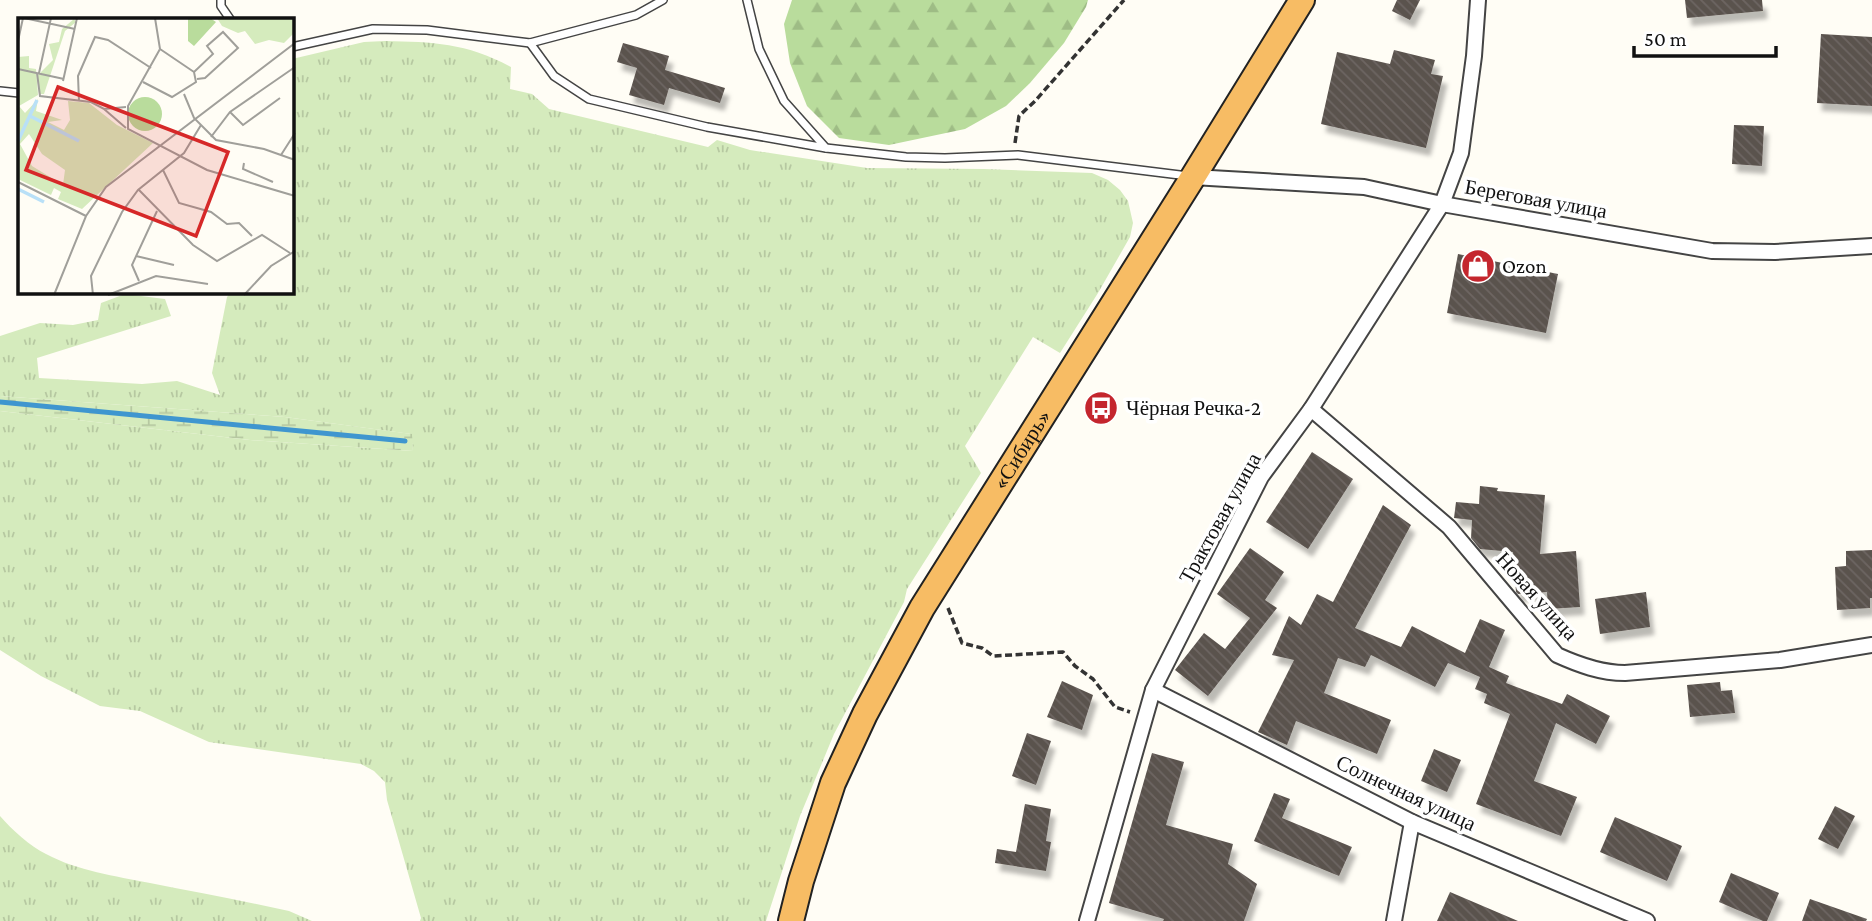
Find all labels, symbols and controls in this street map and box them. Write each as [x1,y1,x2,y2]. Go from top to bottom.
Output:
scale bar [1634,14,1776,58]
inset map [18,18,294,294]
text: 50 m [1644,27,1687,51]
street label: Береговая улица [1463,175,1610,223]
shop icon: Ozon [1459,247,1497,285]
place label: Ozon [1502,254,1547,278]
bus stop icon: Чёрная Речка-2 [1082,389,1120,427]
place label: Чёрная Речка-2 [1126,396,1261,420]
street label: «Сибирь» [988,405,1056,494]
street label: Трактовая улица [1174,448,1266,587]
street label: Новая улица [1491,547,1583,645]
street label: Солнечная улица [1332,750,1480,836]

